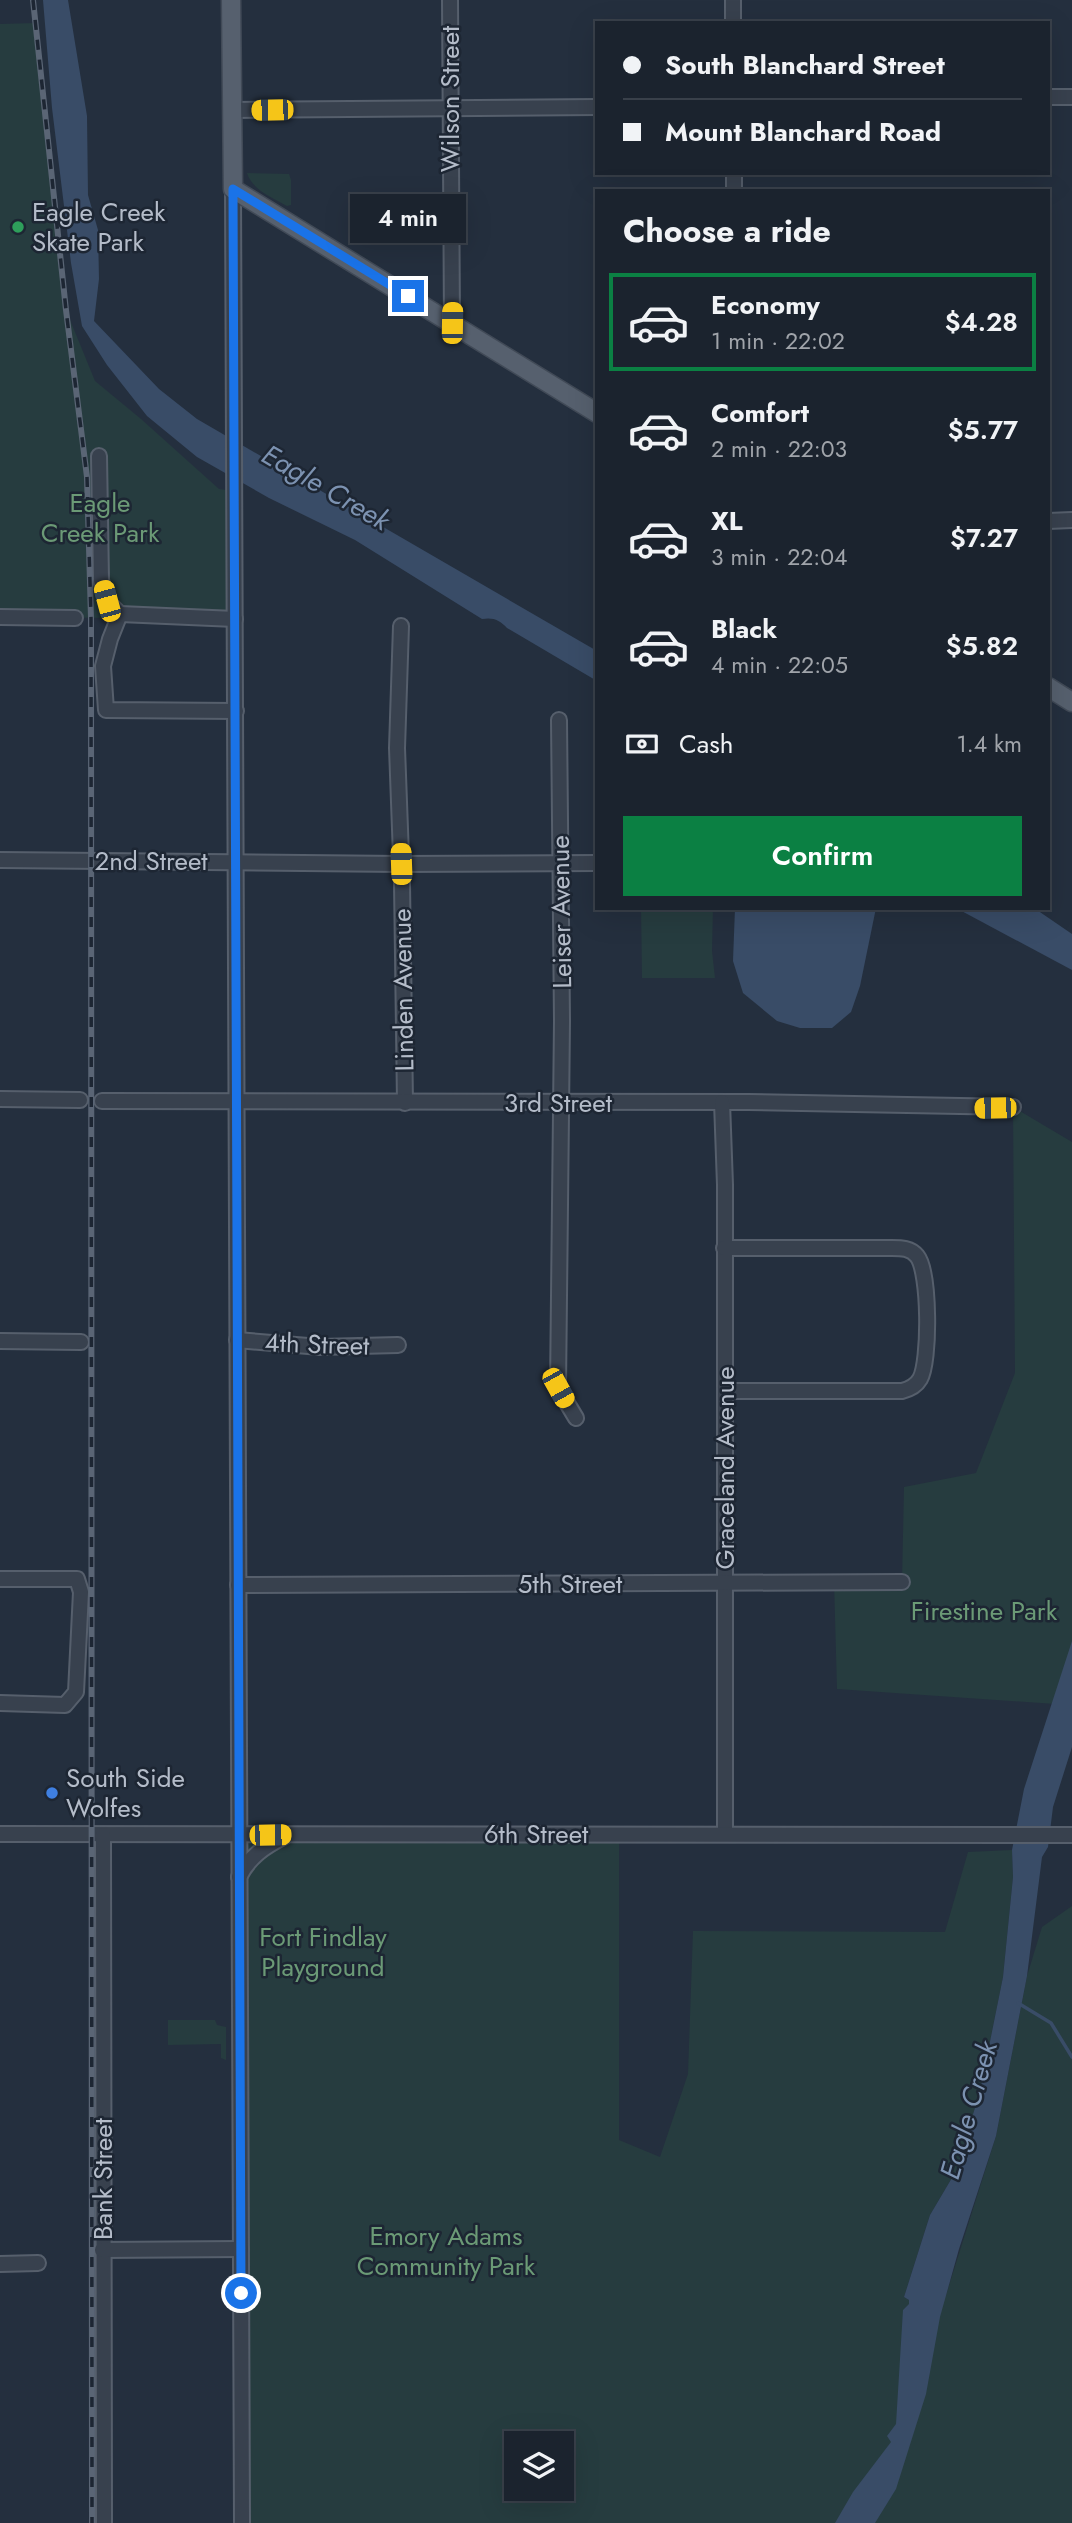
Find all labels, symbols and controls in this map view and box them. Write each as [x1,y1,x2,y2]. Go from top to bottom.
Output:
street label: Wilson Street [431,25,469,172]
text: South Blanchard Street [665,46,945,84]
car [251,99,294,121]
text: Mount Blanchard Road [665,113,941,151]
place label: Eagle Creek Skate Park [32,193,166,261]
callout: 4 min [350,194,466,244]
text: 4 min [378,201,438,235]
text: Choose a ride [623,208,831,254]
marker: Eagle Creek Skate Park [10,219,26,235]
route end [392,280,424,312]
text: Economy [711,286,820,324]
icon: car [627,291,690,354]
car [442,302,463,344]
text: $4.28 [945,303,1018,341]
text: 1 min · 22:02 [711,324,845,358]
text: Comfort [711,394,809,432]
icon: car [627,399,690,462]
text: $5.77 [948,411,1018,449]
text: 2 min · 22:03 [711,432,847,466]
water label: Eagle Creek [254,434,398,541]
park label: Eagle Creek Park [41,484,160,552]
text: XL [711,502,743,540]
icon: car [627,507,690,570]
text: $7.27 [950,519,1018,557]
text: 3 min · 22:04 [711,540,847,574]
car [92,578,123,624]
text: Black [711,610,777,648]
icon: car [627,615,690,678]
text: $5.82 [946,627,1018,665]
text: 4 min · 22:05 [711,648,848,682]
icon: cash [623,725,661,763]
text: Cash [679,725,733,763]
text: 1.4 km [956,727,1022,761]
button: Confirm [623,816,1022,896]
street label: Leiser Avenue [541,835,581,989]
street label: 2nd Street [94,842,208,880]
car [390,843,413,885]
street label: Linden Avenue [383,908,423,1072]
street label: 3rd Street [504,1084,613,1122]
car [974,1097,1017,1119]
street label: 4th Street [264,1323,371,1365]
car [539,1365,578,1411]
street label: Graceland Avenue [706,1366,744,1570]
street label: 5th Street [518,1565,623,1603]
park label: Firestine Park [911,1592,1058,1630]
place label: South Side Wolfes [66,1759,185,1827]
marker: South Side Wolfes [44,1785,60,1801]
street label: 6th Street [484,1815,589,1853]
car [249,1824,292,1846]
park label: Fort Findlay Playground [259,1918,387,1986]
water label: Eagle Creek [929,2035,1008,2184]
street label: Bank Street [84,2117,122,2240]
park label: Emory Adams Community Park [357,2217,536,2285]
route start [225,2277,257,2309]
map controls [504,2431,574,2501]
button: layers [504,2431,574,2501]

